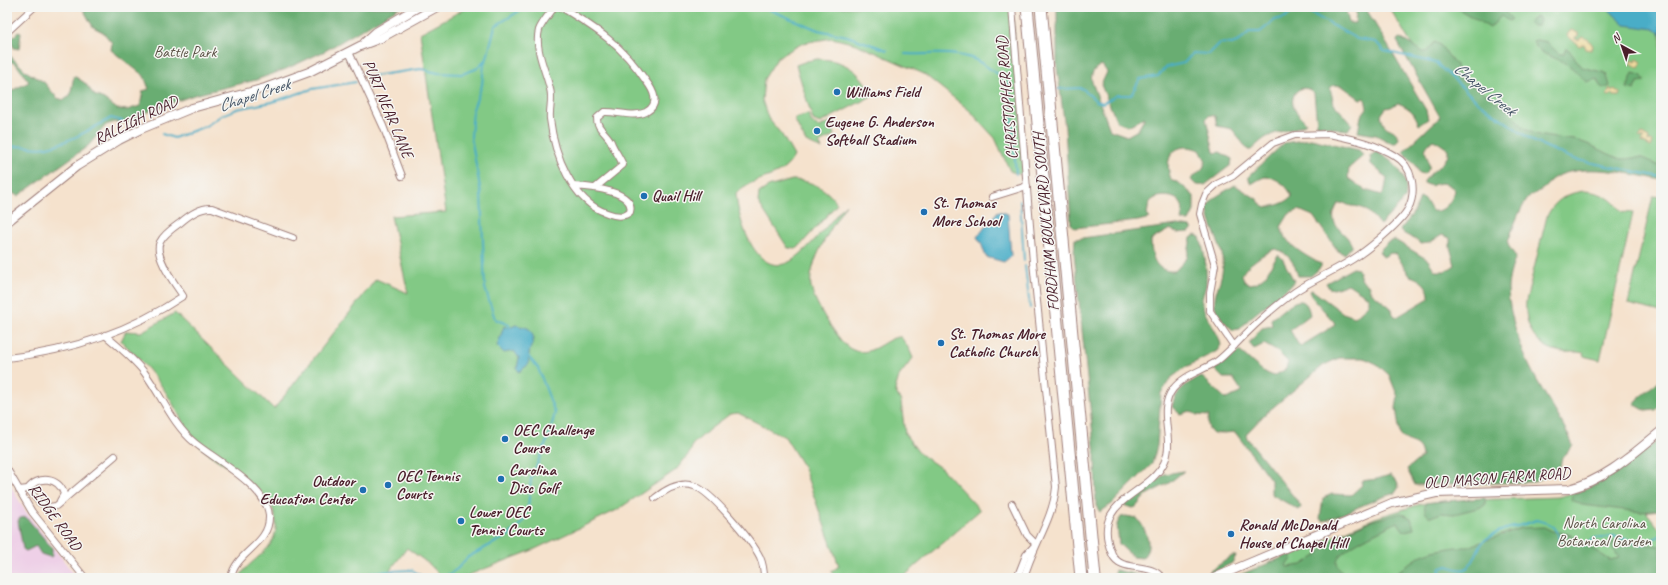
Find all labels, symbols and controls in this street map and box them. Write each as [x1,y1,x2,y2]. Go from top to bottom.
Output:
north arrow [1602,26,1642,66]
text: N [1608,29,1624,46]
street label: CHRISTOPHER ROAD [992,34,1022,160]
park label: Battle Park [154,42,217,62]
street label: PURT NEAR LANE [358,57,419,163]
water label: Chapel Creek [1450,58,1522,122]
water label: Chapel Creek [216,73,295,116]
place label: Williams Field [845,82,922,102]
marker: Williams Field [832,87,842,97]
street label: RALEIGH ROAD [91,90,183,149]
place label: Eugene G. Anderson Softball Stadium [825,112,934,150]
marker: Eugene G. Anderson Softball Stadium [812,126,822,136]
street label: FORDHAM BOULEVARD SOUTH [1028,129,1064,312]
place label: Quail Hill [652,186,703,206]
marker: Quail Hill [639,191,649,201]
place label: St. Thomas More School [932,193,1003,231]
marker: St. Thomas More School [919,207,929,217]
place label: St. Thomas More Catholic Church [949,324,1047,362]
marker: St. Thomas More Catholic Church [936,338,946,348]
place label: OEC Challenge Course [513,420,595,458]
marker: OEC Challenge Course [500,434,510,444]
place label: Carolina Disc Golf [509,460,563,498]
street label: OLD MASON FARM ROAD [1423,463,1573,493]
place label: OEC Tennis Courts [396,466,461,504]
place label: Outdoor Education Center [260,471,357,509]
marker: Carolina Disc Golf [496,474,506,484]
street label: RIDGE ROAD [24,479,87,556]
marker: OEC Tennis Courts [383,480,393,490]
marker: Outdoor Education Center [358,485,368,495]
place label: Lower OEC Tennis Courts [469,502,545,540]
park label: North Carolina Botanical Garden [1557,513,1652,551]
place label: Ronald McDonald House of Chapel Hill [1239,515,1350,553]
marker: Lower OEC Tennis Courts [456,516,466,526]
marker: Ronald McDonald House of Chapel Hill [1226,529,1236,539]

